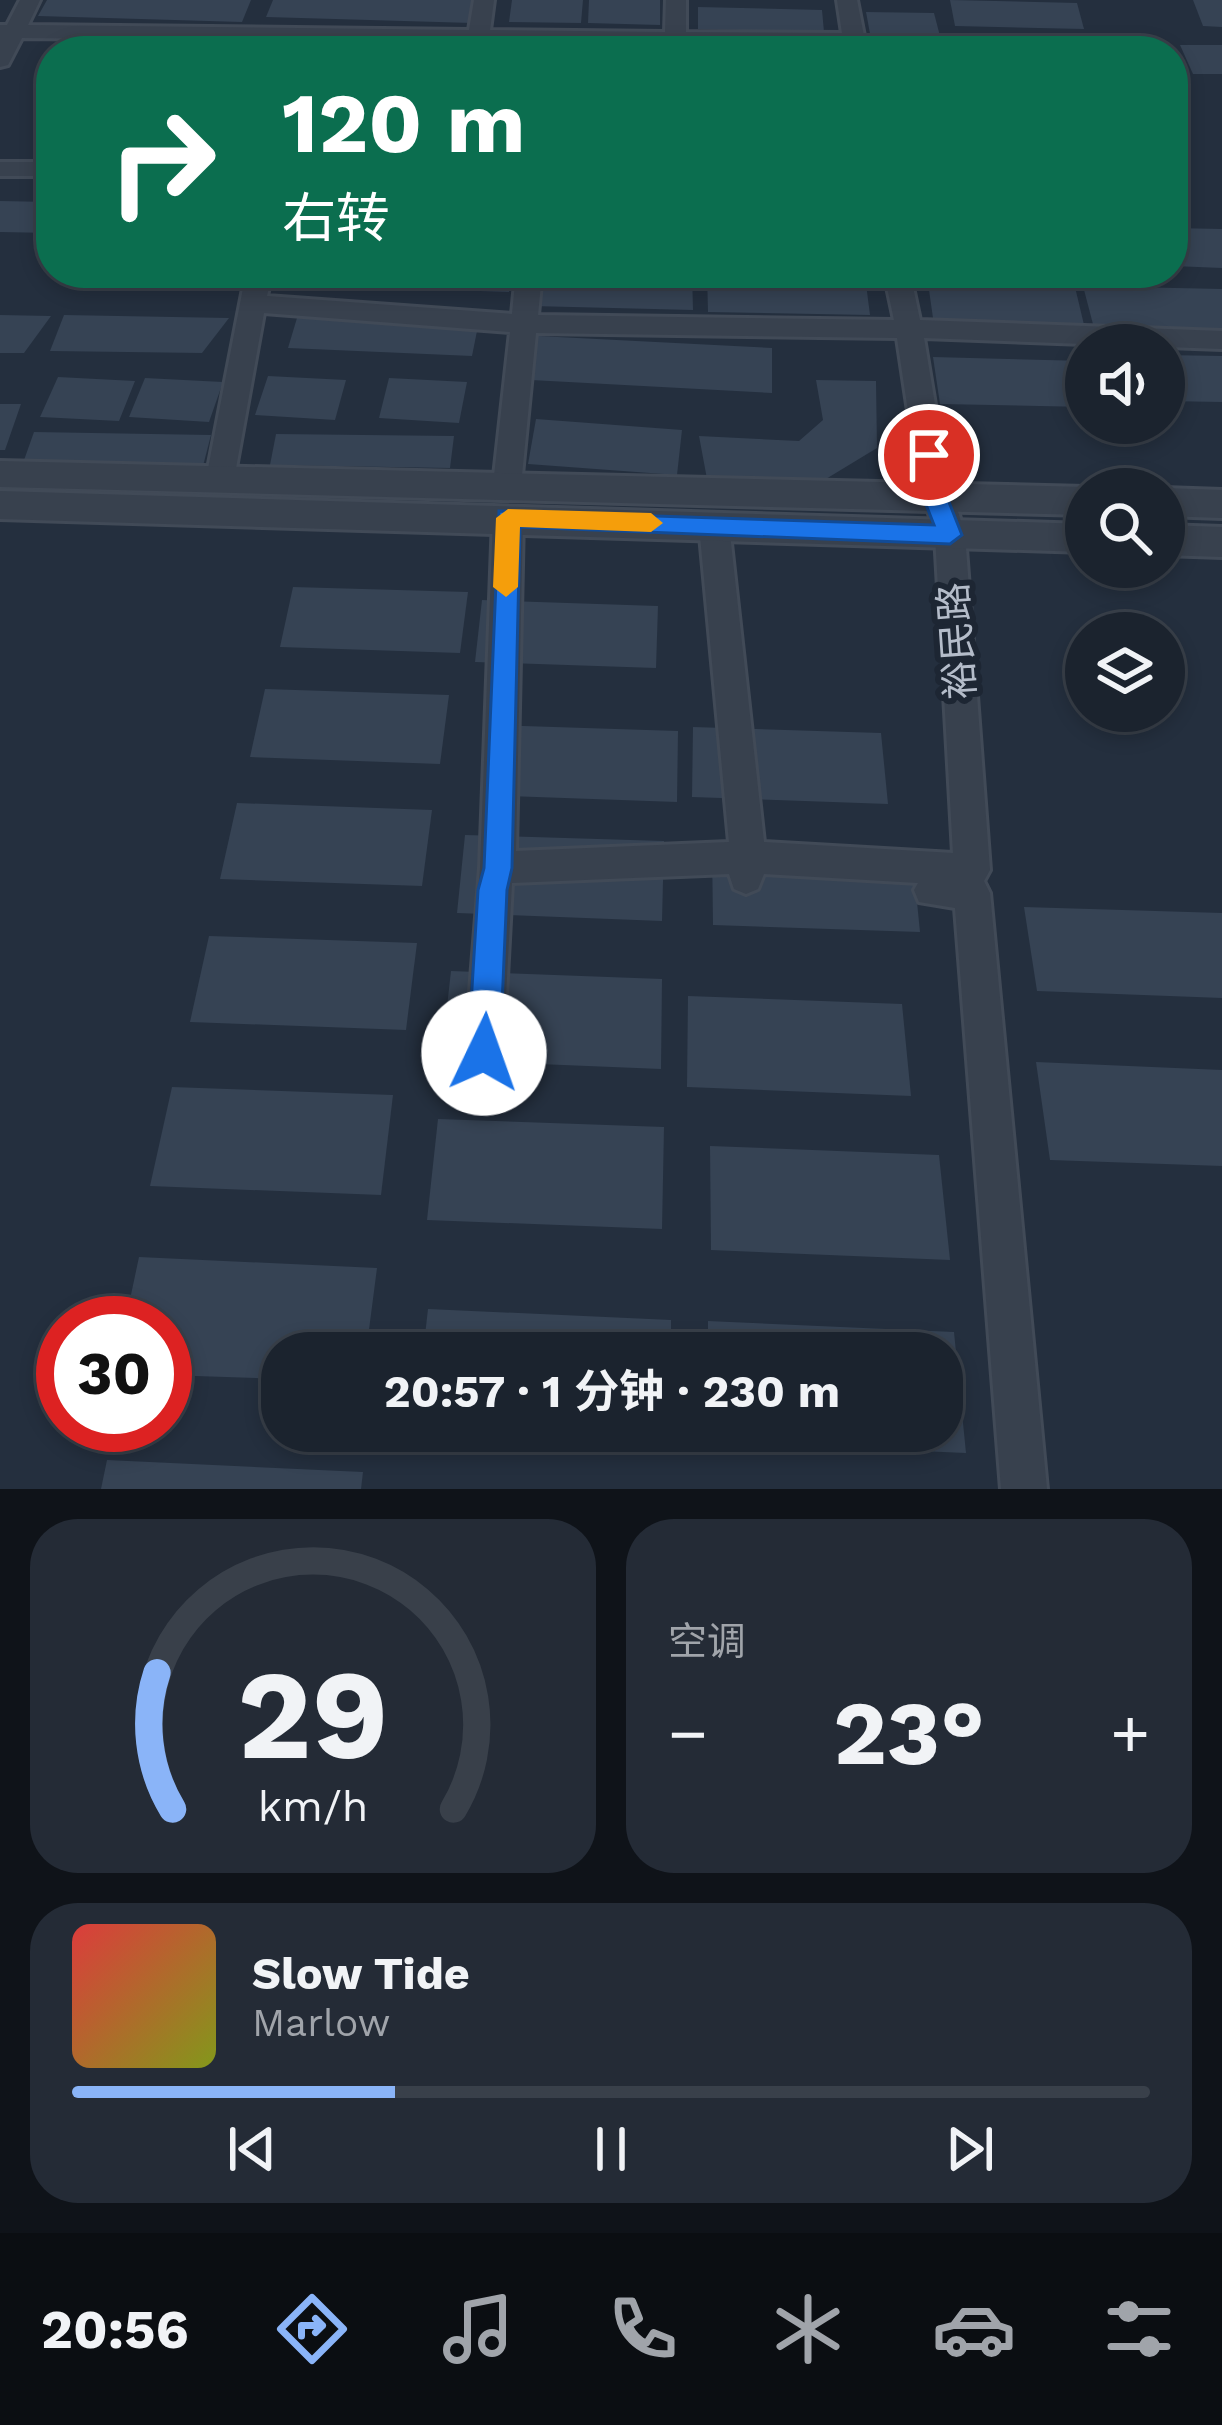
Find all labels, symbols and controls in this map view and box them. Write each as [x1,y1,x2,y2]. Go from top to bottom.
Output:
text: 120 m [282,74,525,172]
icon: right [84,84,240,240]
text: 右转 [282,187,390,250]
map controls [1065,324,1185,732]
button: sound [1065,324,1185,444]
pin [878,404,980,506]
icon: arrive [896,422,962,488]
button: search [1065,468,1185,588]
street label: 裕民路 [930,581,984,701]
button: layers [1065,612,1185,732]
position arrow [421,990,547,1116]
speed limit sign: 30 [36,1296,192,1452]
text: 20:57 · 1 分钟 · 230 m [384,1365,840,1418]
text: 空调 [668,1619,746,1664]
text: 29 [237,1642,389,1788]
text: 23° [833,1680,985,1786]
text: − [668,1695,708,1772]
text: + [1110,1695,1150,1772]
text: km/h [258,1781,368,1831]
text: Slow Tide [252,1947,470,2000]
text: Marlow [252,2000,390,2045]
icon: previous [219,2116,285,2182]
icon: pause [578,2116,644,2182]
icon: next [937,2116,1003,2182]
icon: directions [270,2287,354,2371]
icon: music [436,2287,520,2371]
icon: phone [601,2287,685,2371]
icon: climate [766,2287,850,2371]
icon: car [932,2287,1016,2371]
icon: filters [1097,2287,1181,2371]
text: 20:56 [41,2298,189,2361]

